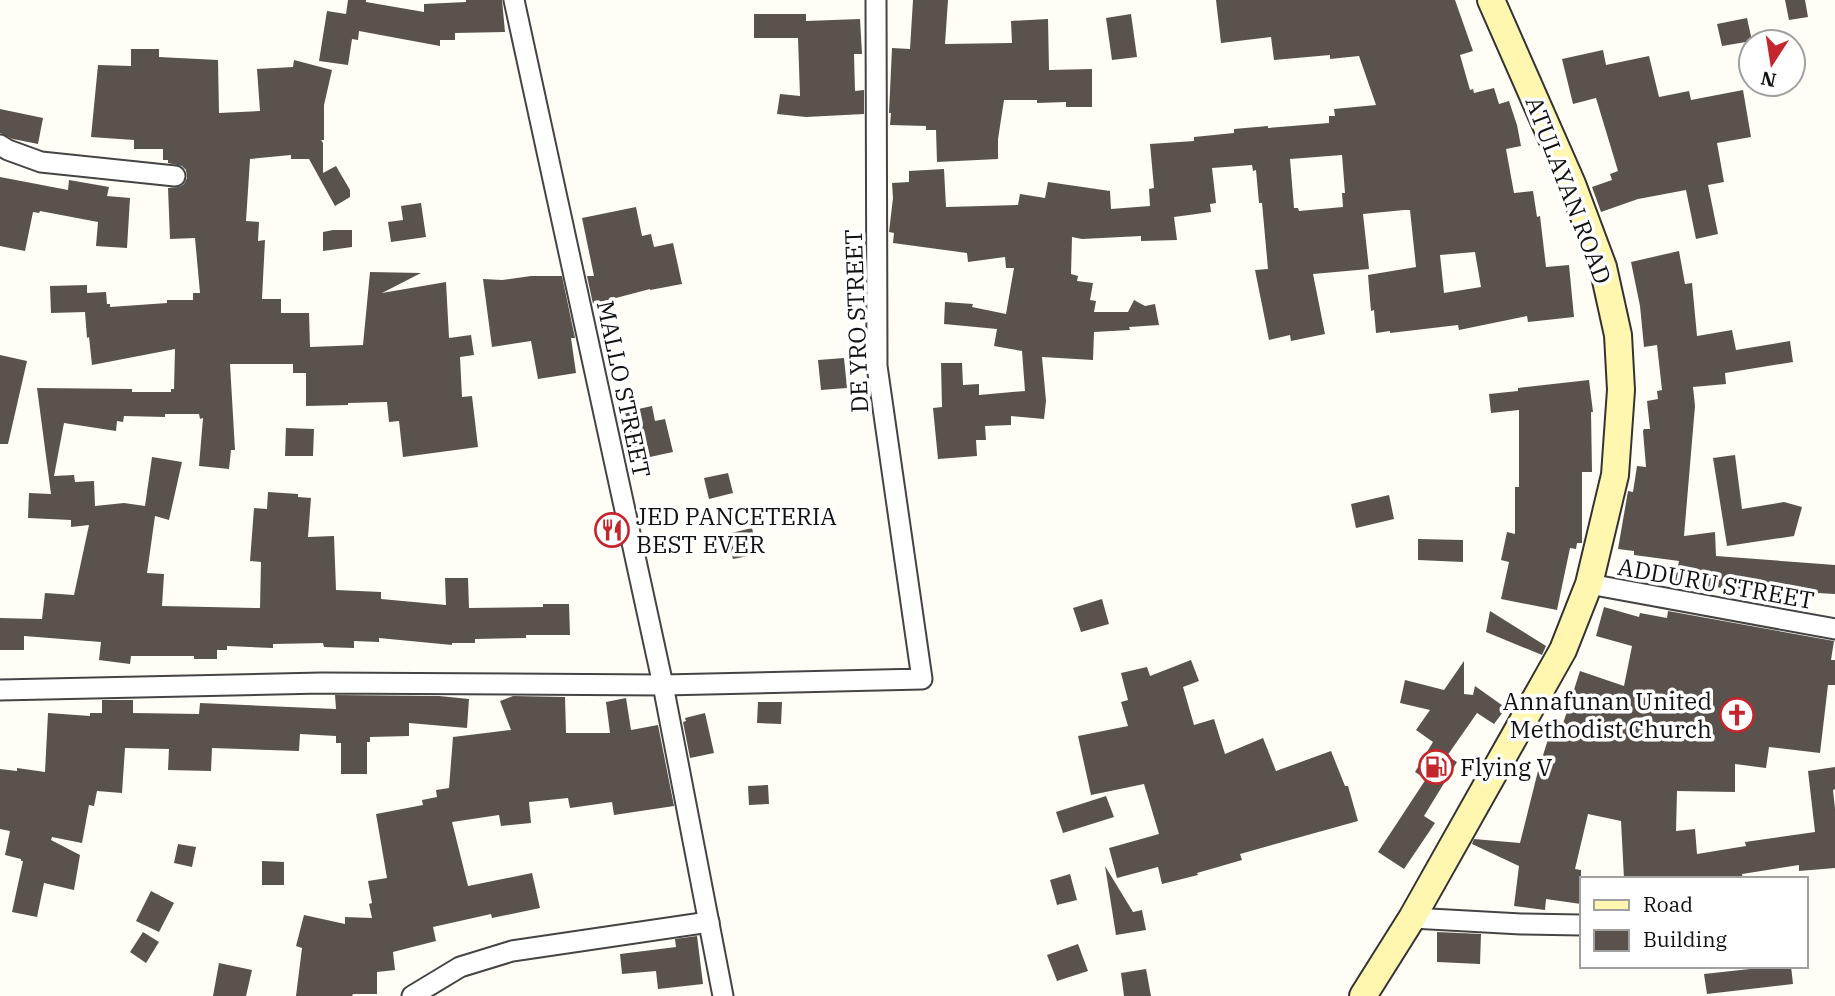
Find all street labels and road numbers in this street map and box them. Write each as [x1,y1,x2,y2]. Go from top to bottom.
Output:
street label: ATULAYAN ROAD [1518,92,1620,288]
street label: DE YRO STREET [837,229,875,413]
street label: MALLO STREET [590,297,658,481]
street label: ADDURU STREET [1615,550,1817,616]

